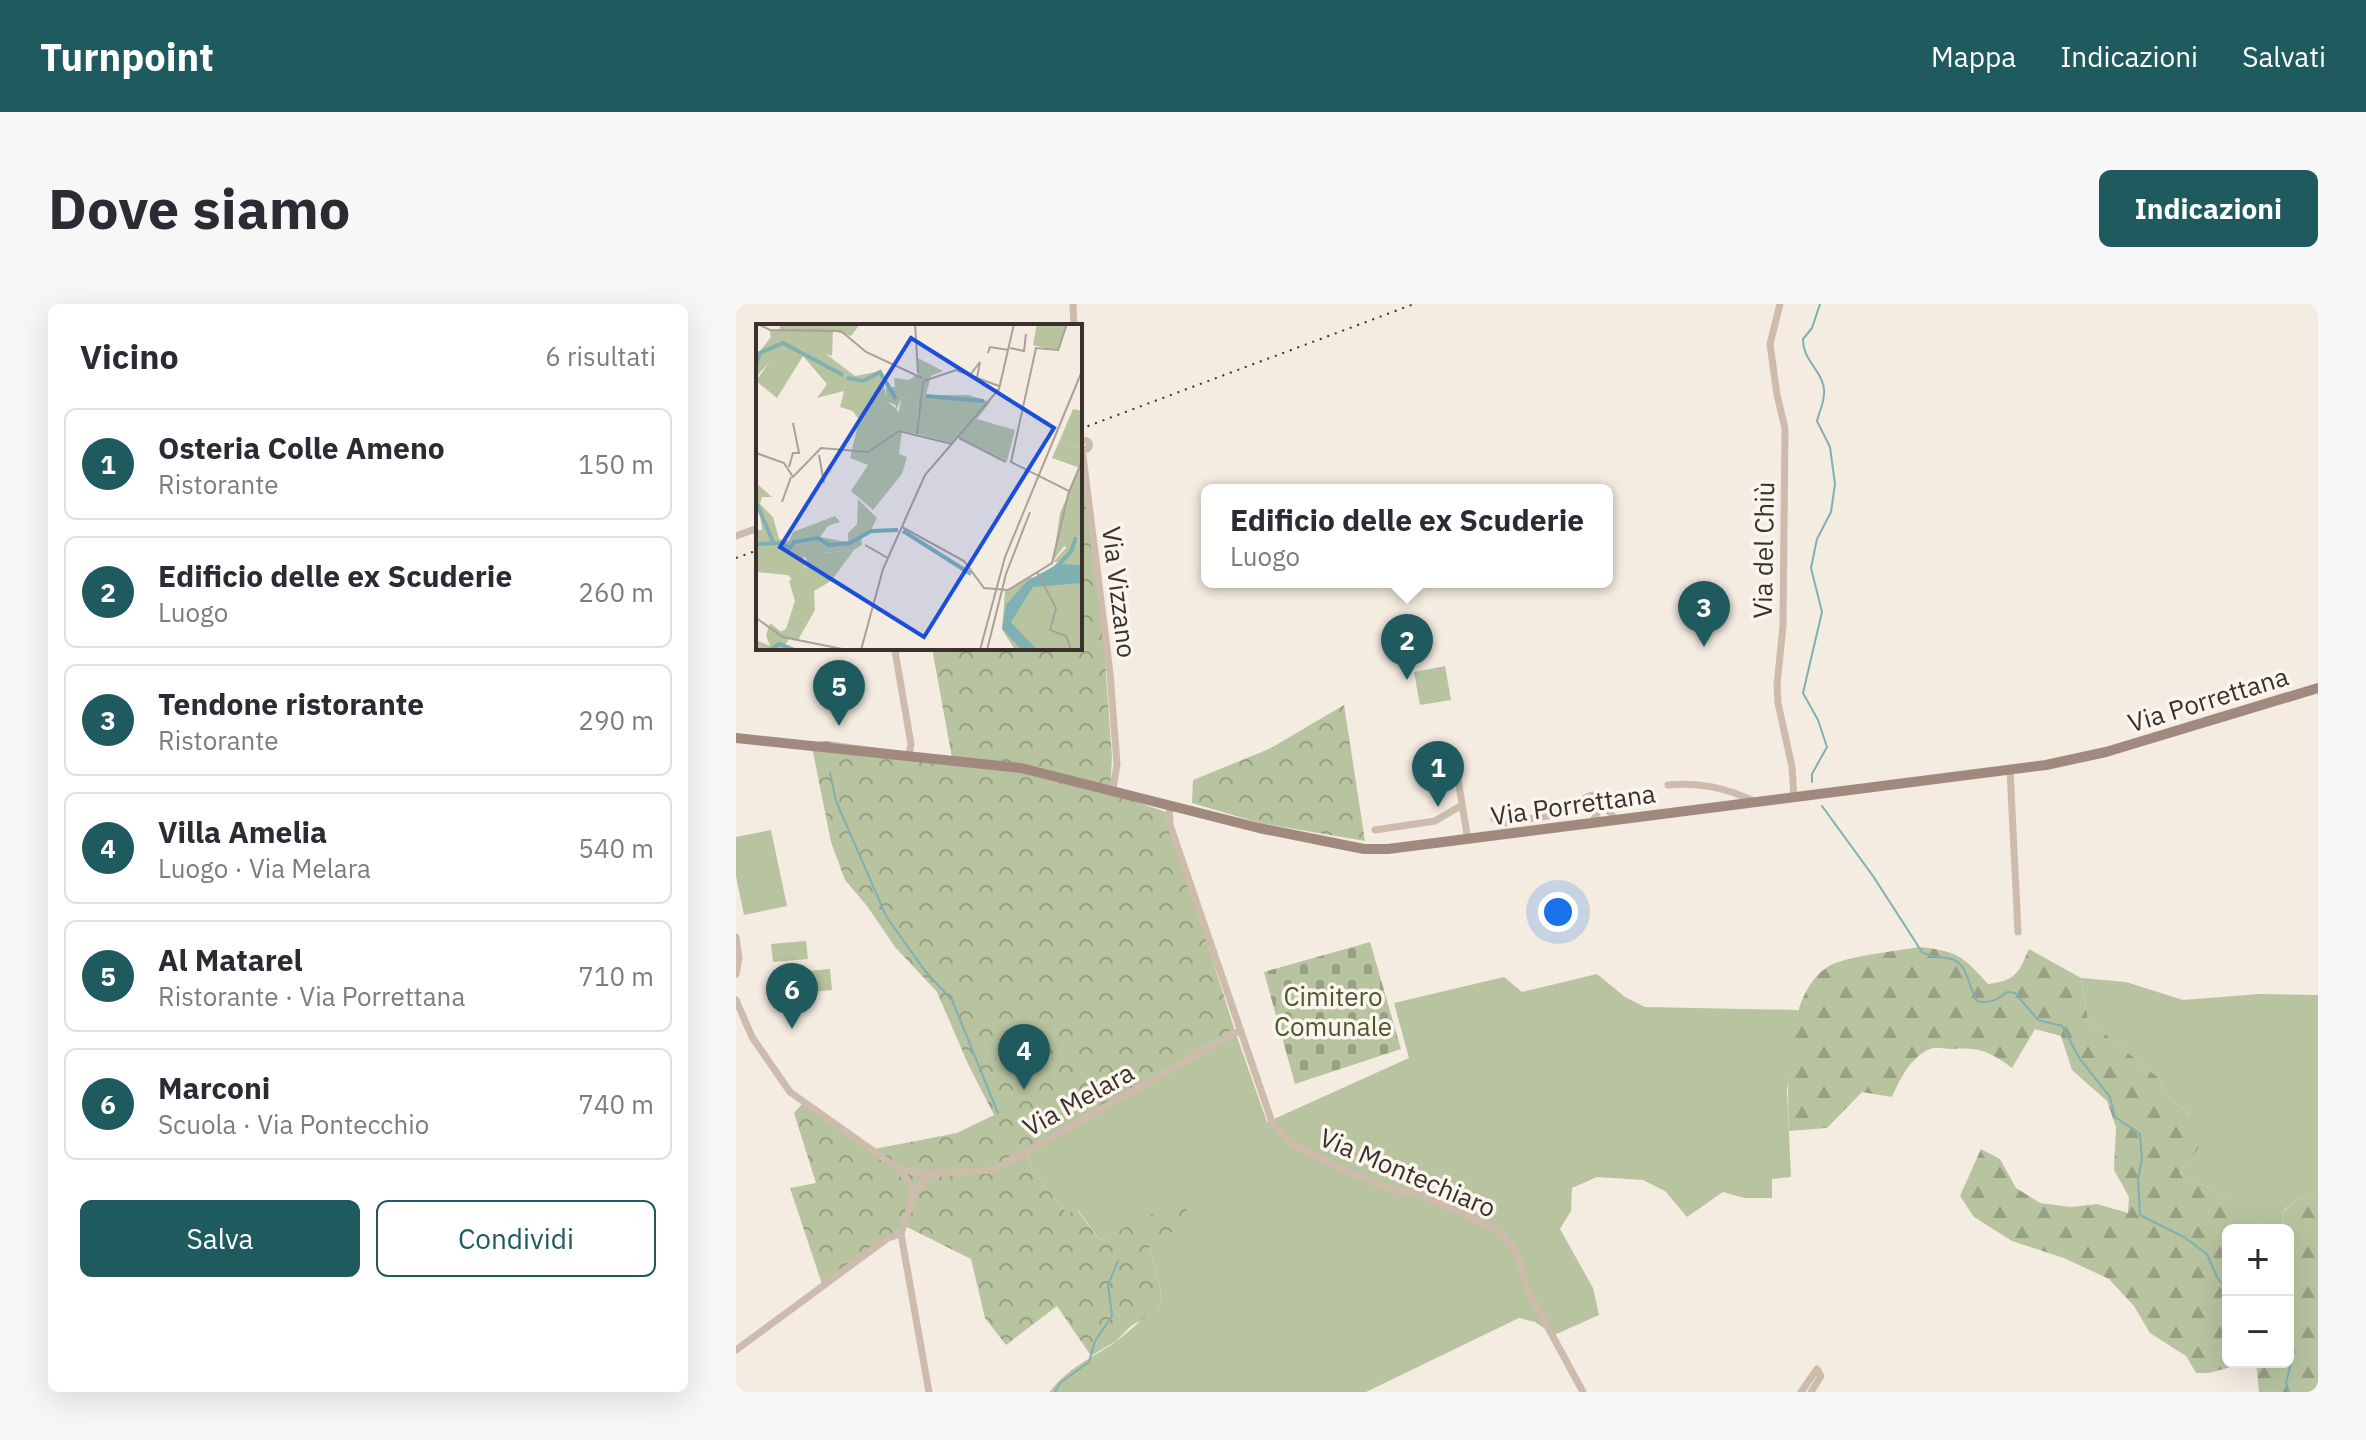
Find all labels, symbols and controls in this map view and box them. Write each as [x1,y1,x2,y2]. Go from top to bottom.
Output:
text: Turnpoint [40,32,214,81]
text: Mappa [1931,38,2016,75]
text: Indicazioni [2060,38,2198,75]
text: Salvati [2242,38,2326,75]
button: Indicazioni [2099,170,2318,247]
text: Dove siamo [48,172,350,244]
inset map [756,324,1082,650]
text: Vicino [80,334,179,378]
text: 6 risultati [545,339,656,373]
text: Osteria Colle Ameno [158,428,445,467]
text: 1 [100,447,116,481]
text: 150 m [578,447,654,481]
text: Ristorante [158,467,279,501]
street label: Via del Chiù [1745,481,1781,619]
popup [1201,484,1613,588]
text: Edificio delle ex Scuderie [1230,500,1584,539]
street label: Via Vizzano [1095,524,1145,660]
text: Luogo [1230,539,1300,573]
text: Edificio delle ex Scuderie [158,556,512,595]
text: 2 [100,575,116,609]
text: 260 m [578,575,654,609]
pin: 3 [1678,581,1730,647]
text: Luogo [158,595,228,629]
pin: 2 [1381,614,1433,680]
street label: Via Porrettana [2124,658,2292,740]
pin: 5 [813,660,865,726]
text: Tendone ristorante [158,684,424,723]
text: 3 [100,703,116,737]
text: 290 m [578,703,654,737]
text: Ristorante [158,723,279,757]
pin: 1 [1412,741,1464,807]
street label: Via Porrettana [1488,776,1658,832]
text: Villa Amelia [158,812,327,851]
text: 4 [100,831,116,865]
text: 540 m [578,831,654,865]
text: Luogo · Via Melara [158,851,371,885]
your location [1538,892,1578,932]
text: Al Matarel [158,940,303,979]
text: 5 [100,959,116,993]
text: 710 m [578,959,654,993]
pin: 6 [766,963,818,1029]
text: Ristorante · Via Porrettana [158,979,465,1013]
park label: Cimitero Comunale [1274,979,1392,1043]
pin: 4 [998,1024,1050,1090]
street label: Via Melara [1016,1055,1140,1143]
text: Marconi [158,1068,270,1107]
text: 6 [100,1087,116,1121]
text: 740 m [578,1087,654,1121]
text: Scuola · Via Pontecchio [158,1107,429,1141]
street label: Via Montechiaro [1315,1120,1501,1224]
button: Salva [80,1200,360,1277]
button: Condividi [376,1200,656,1277]
map controls [2222,1224,2294,1368]
button: + [2222,1224,2294,1296]
button: − [2222,1296,2294,1368]

